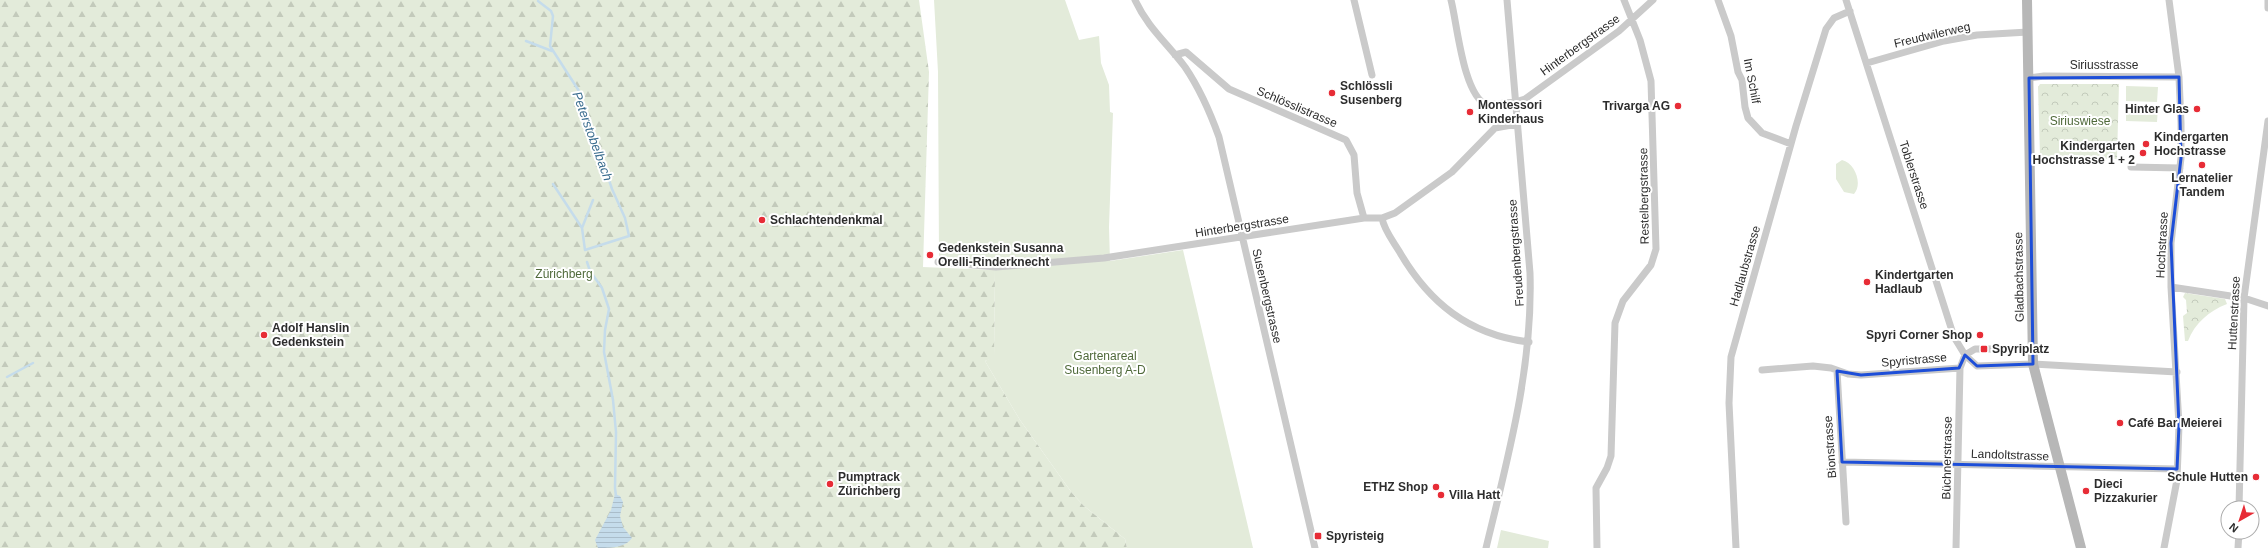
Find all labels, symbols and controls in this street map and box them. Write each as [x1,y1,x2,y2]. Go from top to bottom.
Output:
street label: Hinterbergstrasse [1538,11,1623,79]
street label: Freudwilerweg [1892,19,1972,51]
street label: Im Schilf [1741,57,1763,106]
street label: Siriusstrasse [2070,58,2139,72]
place label: Schlössli Susenberg [1340,79,1402,107]
street label: Schlösslistrasse [1255,84,1340,130]
marker: Schlössli Susenberg [1327,88,1337,98]
water label: Peterstobelbach [569,89,616,183]
place label: Montessori Kinderhaus [1478,98,1544,126]
place label: Trivarga AG [1602,99,1670,113]
marker: Trivarga AG [1673,101,1683,111]
place label: Hinter Glas [2125,102,2189,116]
marker: Hinter Glas [2192,104,2202,114]
marker: Montessori Kinderhaus [1465,107,1475,117]
park label: Siriuswiese [2050,114,2111,128]
place label: Kindergarten Hochstrasse [2154,130,2229,158]
street label: Toblerstrasse [1896,139,1932,211]
place label: Kindergarten Hochstrasse 1 + 2 [2033,139,2135,167]
marker: Kindergarten Hochstrasse [2141,139,2151,149]
street label: Restelbergstrasse [1636,147,1652,244]
marker: Kindergarten Hochstrasse 1 + 2 [2138,148,2148,158]
marker: Lernatelier Tandem [2197,160,2207,170]
place label: Lernatelier Tandem [2171,171,2233,199]
street label: Freudenbergstrasse [1505,199,1527,307]
street label: Hochstrasse [2153,211,2171,279]
street label: Hinterbergstrasse [1194,212,1290,240]
place label: Schlachtendenkmal [770,213,883,227]
marker: Schlachtendenkmal [757,215,767,225]
street label: Hadlaubstrasse [1727,224,1763,308]
street label: Gladbachstrasse [2011,232,2027,322]
place label: Gedenkstein Susanna Orelli-Rinderknecht [938,241,1064,269]
street label: Susenbergstrasse [1249,247,1285,345]
marker: Gedenkstein Susanna Orelli-Rinderknecht [925,250,935,260]
park label: Zürichberg [535,267,593,281]
place label: Kindertgarten Hadlaub [1875,268,1954,296]
street label: Huttenstrasse [2225,275,2243,350]
marker: Kindertgarten Hadlaub [1862,277,1872,287]
place label: Adolf Hanslin Gedenkstein [272,321,349,349]
place label: Spyri Corner Shop [1866,328,1972,342]
marker: Adolf Hanslin Gedenkstein [259,330,269,340]
marker: Spyri Corner Shop [1975,330,1985,340]
place label: Spyriplatz [1992,342,2049,356]
marker: Spyriplatz [1979,344,1989,354]
park label: Gartenareal Susenberg A-D [1064,349,1146,377]
street label: Spyristrasse [1880,350,1948,370]
street label: Bionstrasse [1821,415,1839,479]
street label: Büchnerstrasse [1939,416,1955,500]
place label: Café Bar Meierei [2128,416,2222,430]
marker: Café Bar Meierei [2115,418,2125,428]
street label: Landoltstrasse [1971,447,2050,463]
place label: Pumptrack Zürichberg [838,470,901,498]
place label: Schule Hutten [2167,470,2248,484]
marker: Schule Hutten [2251,472,2261,482]
place label: Dieci Pizzakurier [2094,477,2158,505]
marker: Pumptrack Zürichberg [825,479,835,489]
place label: ETHZ Shop [1363,480,1428,494]
marker: ETHZ Shop [1431,482,1441,492]
marker: Dieci Pizzakurier [2081,486,2091,496]
place label: Villa Hatt [1449,488,1500,502]
marker: Villa Hatt [1436,490,1446,500]
north arrow [2220,500,2260,540]
text: N [2227,521,2241,535]
place label: Spyristeig [1326,529,1384,543]
marker: Spyristeig [1313,531,1323,541]

